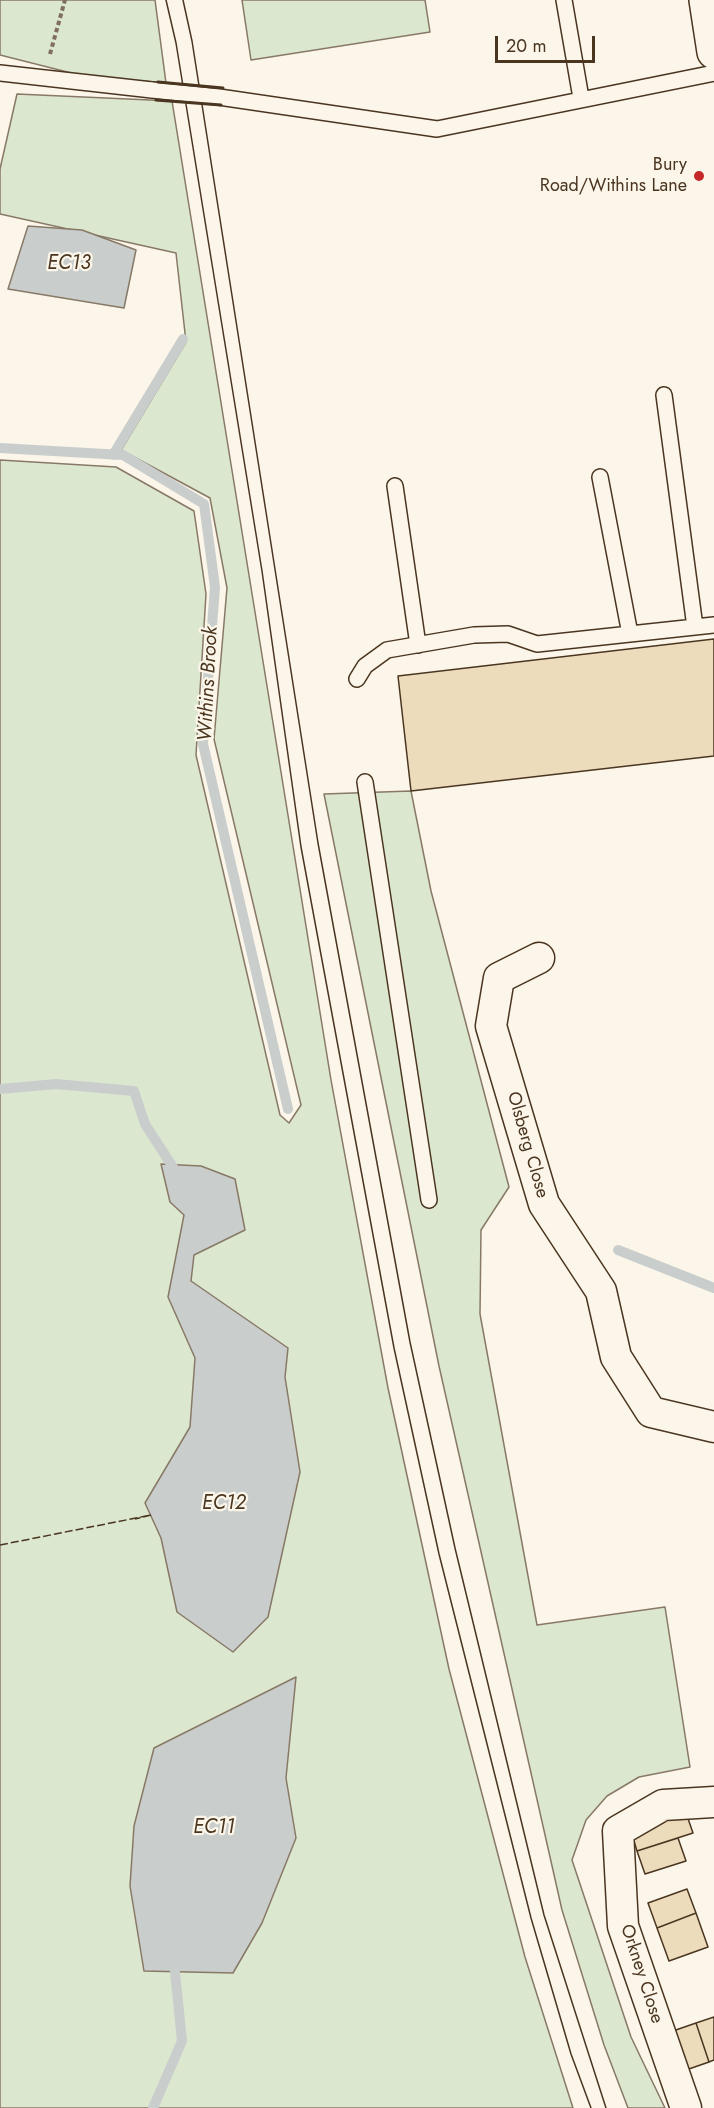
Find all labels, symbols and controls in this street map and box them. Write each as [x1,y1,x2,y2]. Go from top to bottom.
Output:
scale bar [498,24,598,62]
text: 20 m [506,33,546,59]
place label: Bury Road/Withins Lane [540,155,687,198]
marker: Bury Road/Withins Lane [692,169,706,183]
water label: EC13 [47,252,91,276]
water label: Withins Brook [194,626,224,742]
street label: Olsberg Close [502,1089,552,1201]
water label: EC12 [202,1492,246,1516]
water label: EC11 [193,1816,235,1840]
street label: Orkney Close [615,1922,667,2026]

